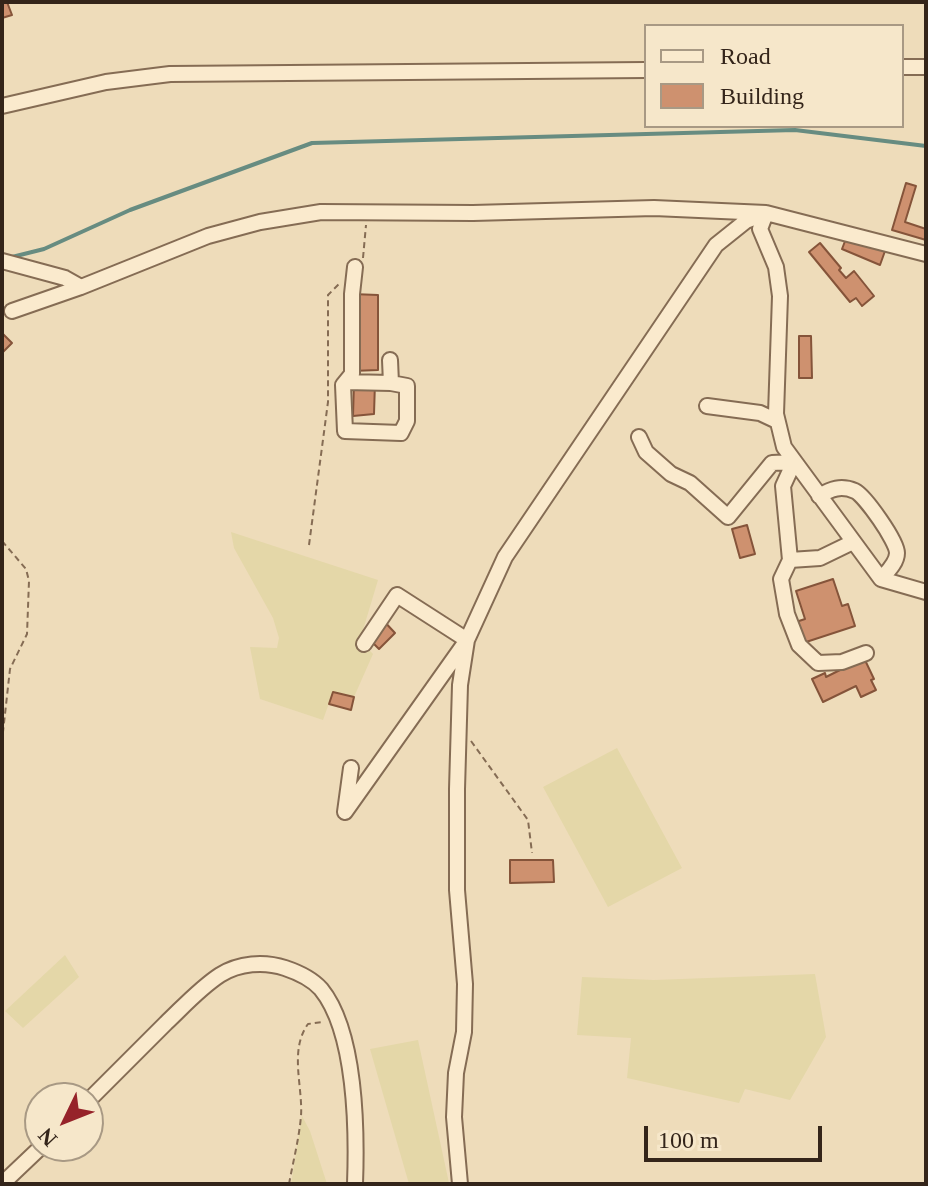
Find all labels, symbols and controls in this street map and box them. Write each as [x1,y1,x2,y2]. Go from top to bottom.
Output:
legend [644,24,904,128]
text: Road [720,43,771,69]
text: Building [720,83,804,109]
north arrow [24,1082,104,1162]
scale bar [648,1110,826,1160]
text: N [33,1123,62,1152]
text: 100 m [658,1127,719,1153]

